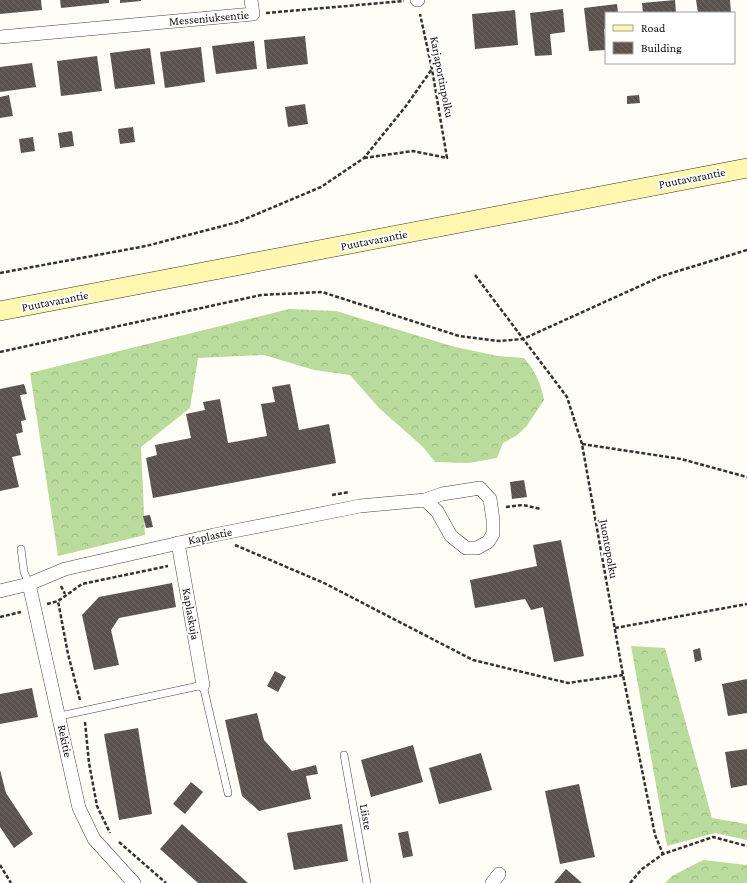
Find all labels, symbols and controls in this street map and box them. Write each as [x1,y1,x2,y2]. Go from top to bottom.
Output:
street label: Messeniuksentie [168,8,250,28]
legend [605,12,735,64]
text: Road [641,21,666,35]
street label: Karjaportinpolku [427,35,457,120]
text: Building [641,41,682,55]
street label: Puutavarantie [657,165,727,191]
street label: Puutavarantie [339,227,409,253]
street label: Puutavarantie [20,288,90,314]
street label: Juontopolku [597,517,621,580]
street label: Kaplastie [187,525,233,547]
street label: Kaplaskuja [180,587,203,642]
street label: Rekitie [55,723,75,759]
street label: Liiste [357,803,375,831]

